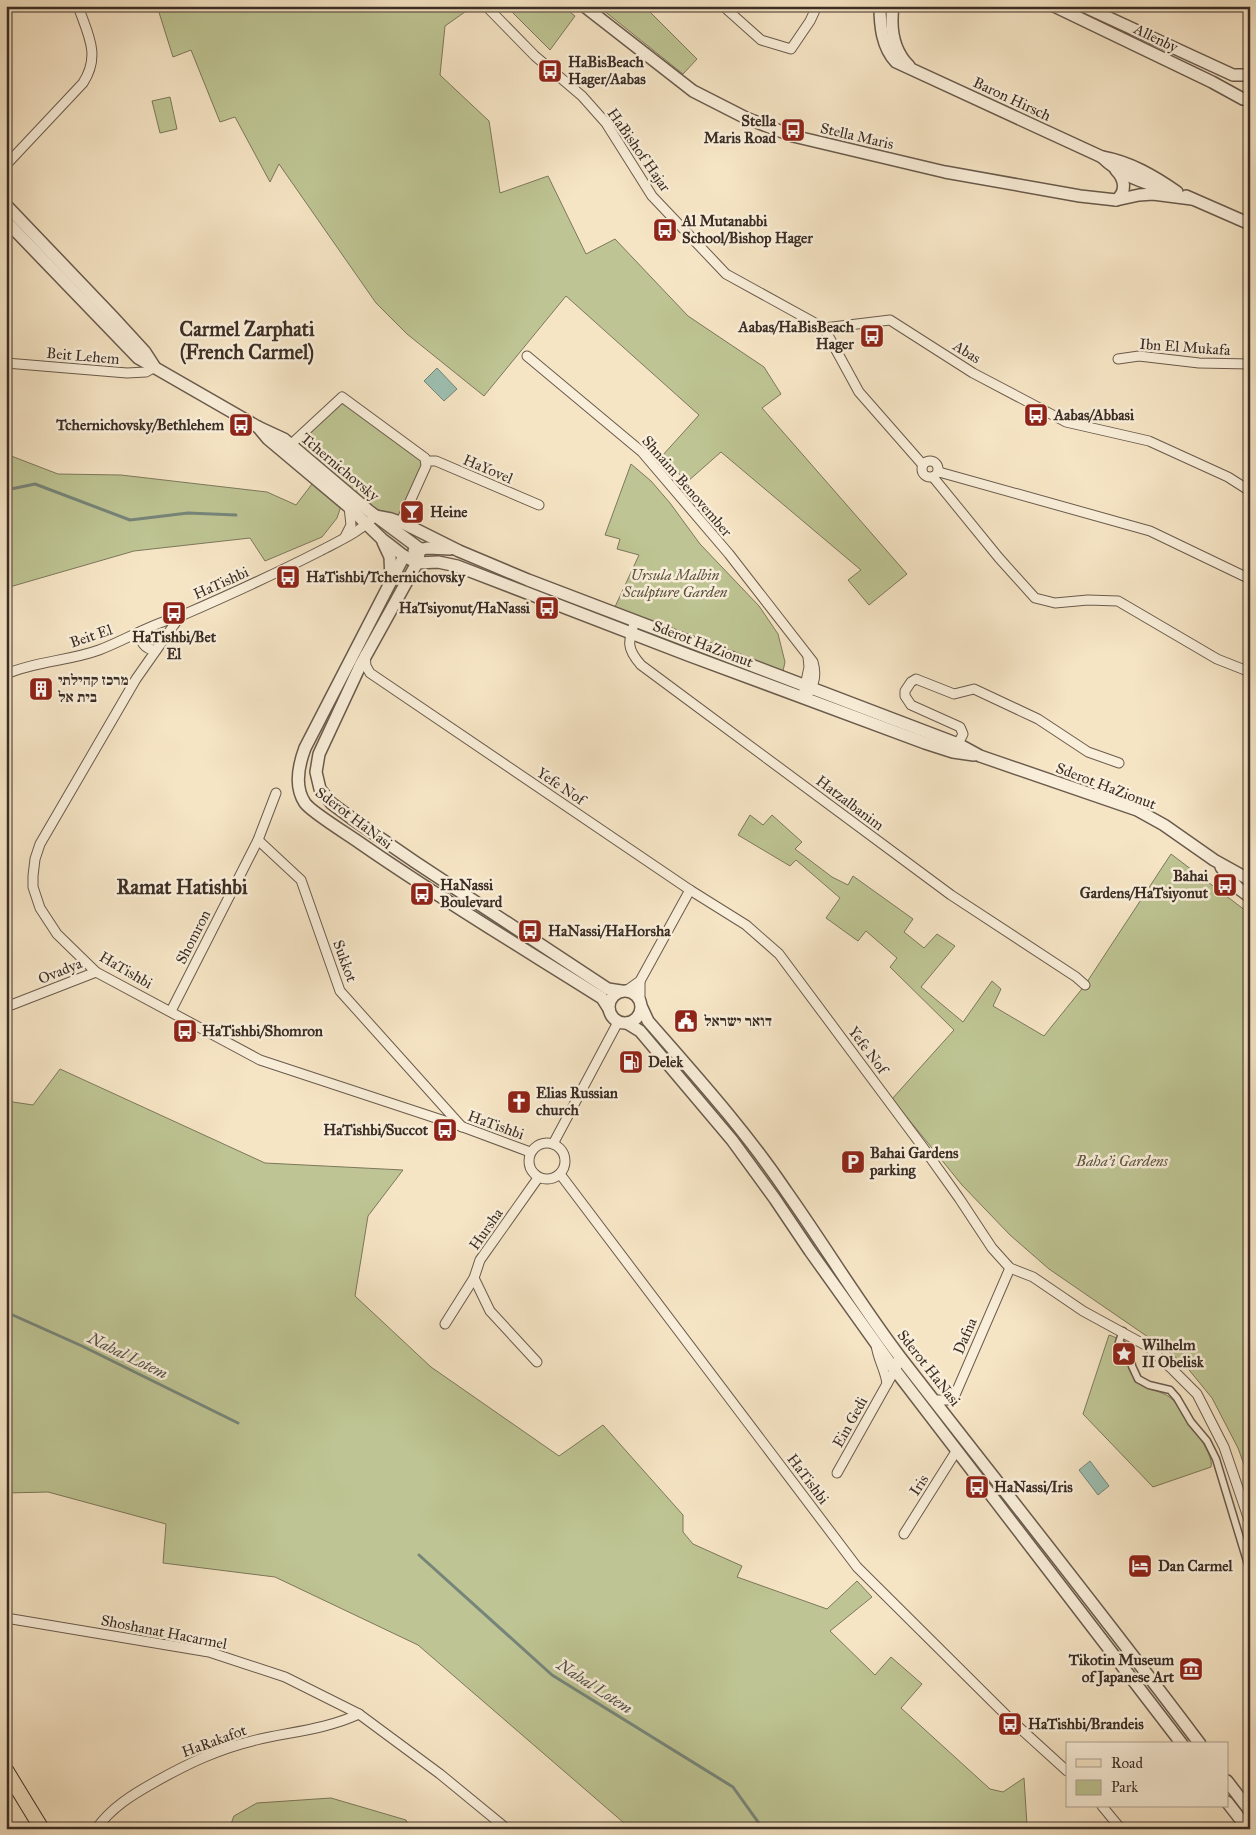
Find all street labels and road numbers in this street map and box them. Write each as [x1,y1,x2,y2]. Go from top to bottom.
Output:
street label: Allenby [1130,19,1182,57]
street label: Baron Hirsch [970,73,1054,125]
street label: HaBishof Hajar [604,105,675,196]
street label: Stella Maris [818,119,896,153]
street label: Ibn El Mukafa [1139,335,1232,359]
street label: Abas [949,336,984,367]
street label: Beit Lehem [46,344,121,368]
street label: Tchernichovsky [297,429,384,506]
street label: Shnaim Benovember [638,432,736,541]
street label: HaYovel [460,450,516,488]
street label: HaTishbi [191,563,251,603]
street label: Sderot HaZionut [650,617,756,672]
street label: Beit El [67,620,115,652]
street label: Sderot HaZionut [1053,759,1159,814]
street label: Yefe Nof [533,763,591,810]
street label: Hatzalbanim [812,772,888,835]
street label: Sderot HaNasi [312,783,396,853]
street label: Shomron [172,907,214,967]
street label: Sukkot [329,938,361,985]
street label: HaTishbi [96,948,156,992]
street label: Ovadya [35,954,85,988]
street label: Yefe Nof [844,1023,893,1079]
street label: HaTishbi [465,1107,527,1143]
street label: Hursha [465,1204,507,1253]
street label: Dafna [949,1315,981,1357]
street label: Sderot HaNasi [894,1326,964,1410]
street label: Ein Gedi [829,1394,871,1450]
street label: HaTishbi [783,1450,833,1508]
street label: Iris [906,1471,932,1499]
street label: Shoshanat Hacarmel [99,1611,230,1653]
street label: HaRakafot [179,1721,249,1761]

